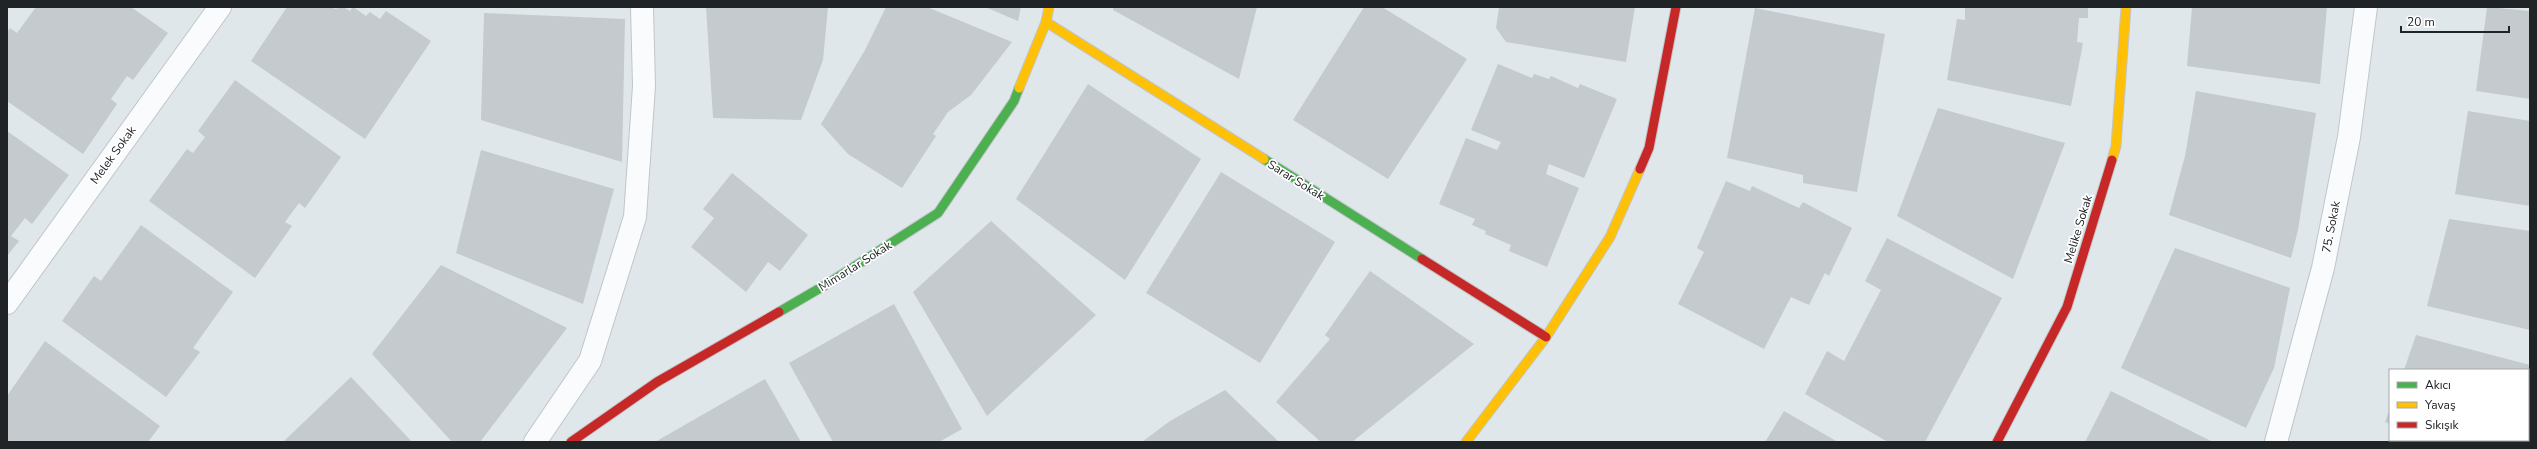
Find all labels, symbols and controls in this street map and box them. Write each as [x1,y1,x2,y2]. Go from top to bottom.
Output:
scale bar [2401,8,2509,34]
text: 20 m [2407,14,2435,30]
street label: Melek Sokak [87,122,140,187]
street label: Sarar Sokak [1265,156,1328,204]
street label: Melike Sokak [2060,192,2096,265]
street label: 75. Sokak [2318,199,2344,254]
street label: Mimarlar Sokak [815,237,896,295]
legend [2389,369,2529,441]
text: Akıcı [2425,377,2451,393]
text: Yavaş [2424,397,2456,413]
text: Sıkışık [2425,417,2460,433]

